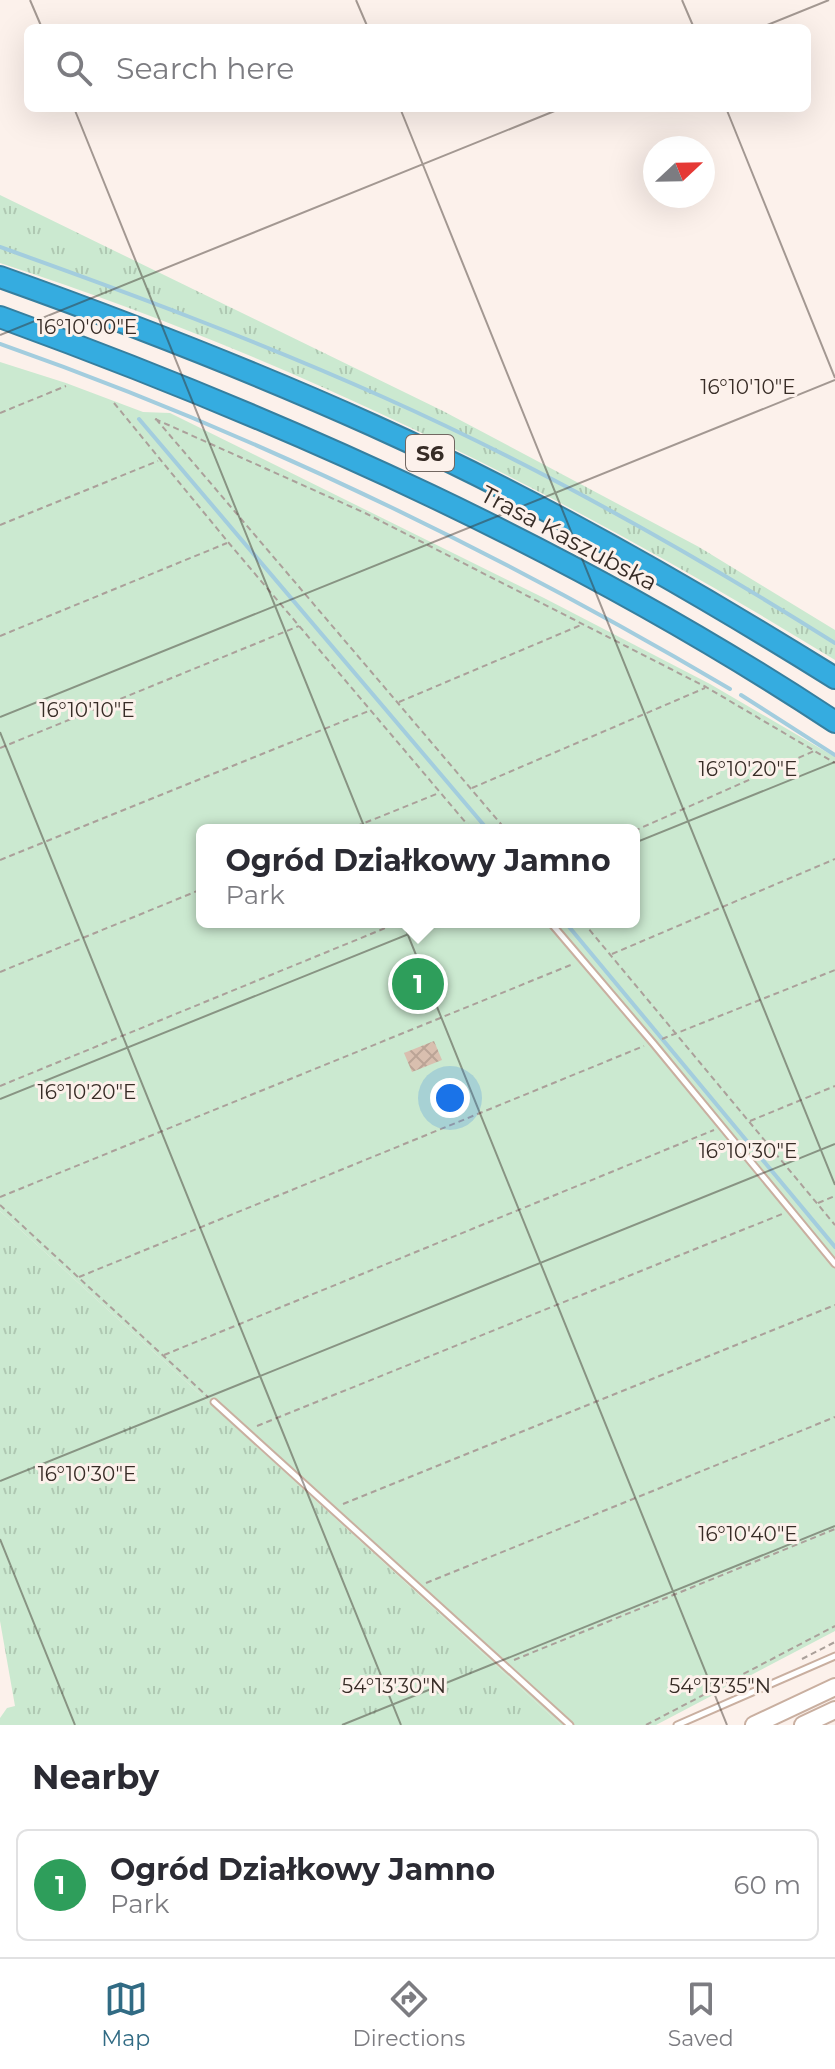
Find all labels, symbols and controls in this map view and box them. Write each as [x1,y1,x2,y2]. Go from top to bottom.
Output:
search box [24,24,811,112]
icon: search [52,46,96,90]
text: Search here [116,50,294,87]
north arrow [643,136,715,208]
text: 16°10'00"E [37,315,137,339]
text: 16°10'10"E [700,375,796,399]
road number: S6 [406,435,454,471]
street label: Trasa Kaszubska [476,479,662,597]
text: 16°10'10"E [39,698,135,722]
text: 16°10'20"E [699,757,797,781]
popup [196,824,640,928]
text: Ogród Działkowy Jamno [225,842,611,879]
text: Park [225,879,285,911]
pin: 1 [392,954,444,1014]
your location [430,1078,470,1118]
text: 16°10'20"E [38,1080,136,1104]
text: 16°10'30"E [699,1139,797,1163]
text: 16°10'30"E [38,1462,136,1486]
text: 16°10'40"E [698,1522,798,1546]
text: 54°13'30"N [342,1674,446,1698]
text: 54°13'35"N [669,1674,771,1698]
text: Nearby [32,1756,159,1798]
text: Ogród Działkowy Jamno [110,1851,495,1888]
text: 1 [55,1869,65,1901]
text: 60 m [734,1869,801,1901]
text: Park [110,1888,169,1920]
tab: Map [101,1977,150,2052]
tab: Directions [353,1977,465,2052]
tab: Saved [668,1977,734,2052]

